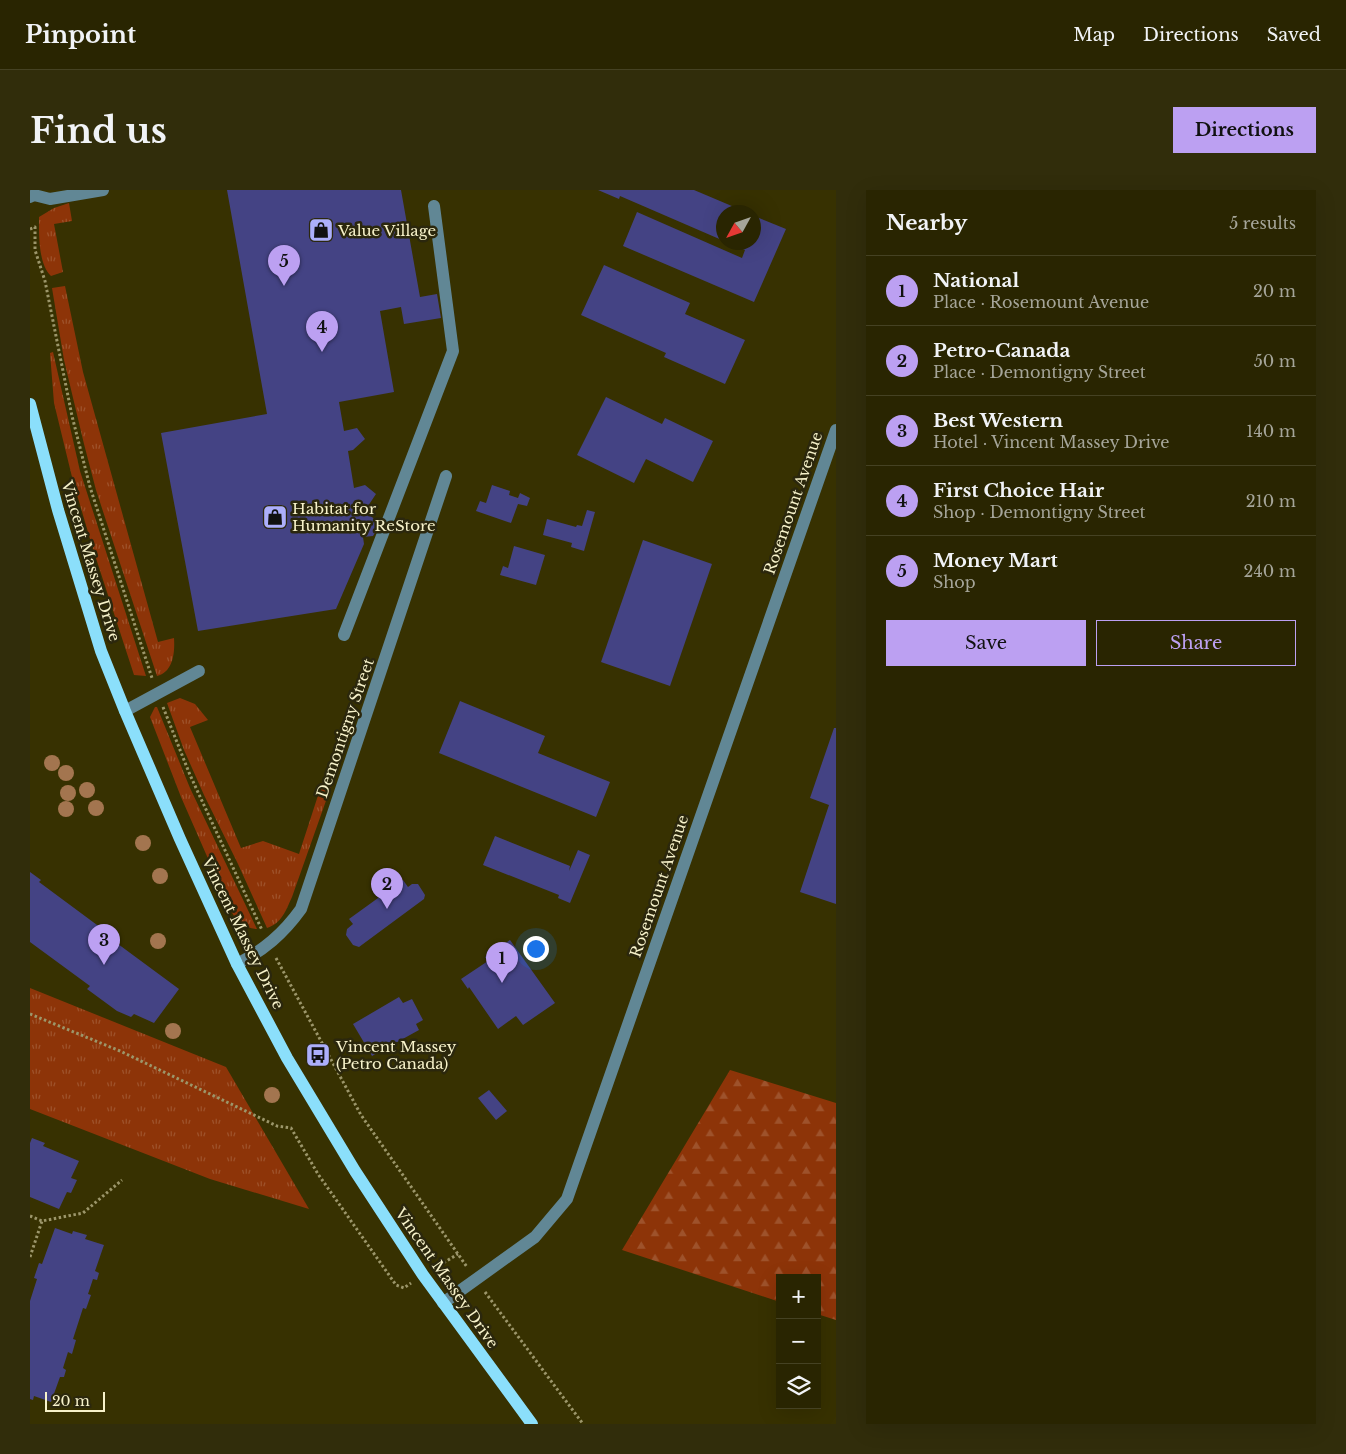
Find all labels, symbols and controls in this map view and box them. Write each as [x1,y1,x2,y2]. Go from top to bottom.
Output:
text: Pinpoint [25,20,136,49]
text: Map [1073,24,1115,46]
text: Directions [1143,24,1239,46]
text: Saved [1267,24,1321,46]
button: Directions [1173,107,1316,153]
text: Find us [30,109,167,152]
north arrow [716,205,761,250]
text: Nearby [886,210,967,236]
text: 5 results [1229,213,1296,233]
shop icon: Value Village [308,217,334,243]
place label: Value Village [337,221,436,240]
pin: 5 [268,245,300,286]
text: National [933,269,1019,292]
text: 1 [899,281,905,301]
text: 20 m [1253,281,1296,301]
text: Place · Rosemount Avenue [933,292,1149,312]
pin: 4 [306,311,338,352]
text: Petro-Canada [933,339,1070,362]
text: 2 [897,351,907,371]
text: 50 m [1254,351,1296,371]
text: Place · Demontigny Street [933,362,1146,382]
text: Best Western [933,409,1063,432]
text: 3 [897,421,907,441]
text: 140 m [1246,421,1296,441]
street label: Rosemount Avenue [760,429,826,577]
text: Hotel · Vincent Massey Drive [933,432,1169,452]
street label: Vincent Massey Drive [57,477,125,644]
text: First Choice Hair [933,479,1104,502]
text: 4 [897,491,907,511]
text: 210 m [1246,491,1296,511]
place label: Habitat for Humanity ReStore [292,499,436,535]
text: Shop · Demontigny Street [933,502,1146,522]
shop icon: Habitat for Humanity ReStore [262,504,288,530]
text: Money Mart [933,549,1058,572]
text: 5 [897,561,907,581]
text: 240 m [1244,561,1296,581]
text: Shop [933,572,976,592]
button: Save [886,620,1086,666]
button: Share [1096,620,1296,666]
street label: Demontigny Street [312,655,378,800]
street label: Rosemount Avenue [626,812,692,960]
street label: Vincent Massey Drive [197,853,288,1012]
pin: 2 [371,868,403,909]
pin: 3 [88,924,120,965]
your location [523,936,549,962]
pin: 1 [486,942,518,983]
place label: Vincent Massey (Petro Canada) [335,1037,457,1073]
bus stop icon: Vincent Massey (Petro Canada) [305,1042,331,1068]
street label: Vincent Massey Drive [391,1203,503,1352]
map controls [776,1274,821,1409]
button: + [776,1274,821,1319]
button: − [776,1319,821,1364]
button: layers [776,1364,821,1409]
scale bar [45,1389,105,1412]
text: 20 m [52,1392,90,1410]

